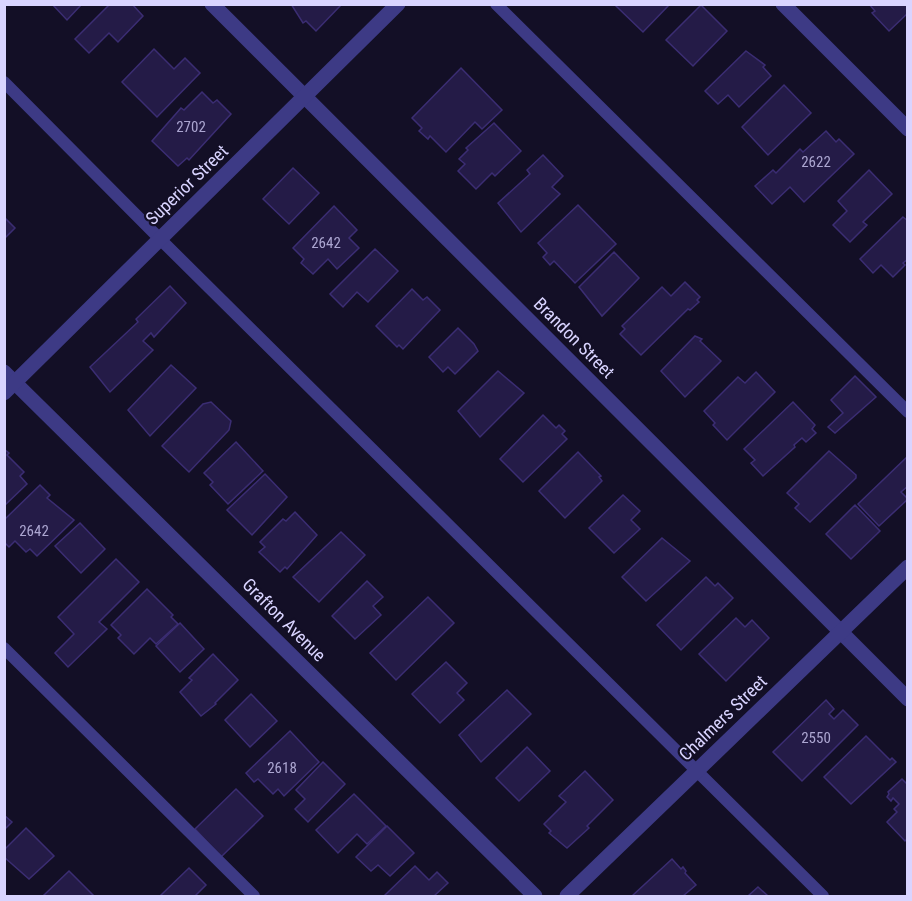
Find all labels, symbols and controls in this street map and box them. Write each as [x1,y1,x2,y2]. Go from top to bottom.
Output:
house number: 2702 [176,118,206,136]
street label: Superior Street [141,140,232,229]
house number: 2622 [801,153,831,171]
house number: 2642 [311,234,341,252]
street label: Brandon Street [530,293,619,382]
house number: 2642 [19,522,49,540]
street label: Grafton Avenue [238,574,330,666]
street label: Chalmers Street [674,671,771,765]
house number: 2550 [801,729,831,747]
house number: 2618 [267,759,297,777]

